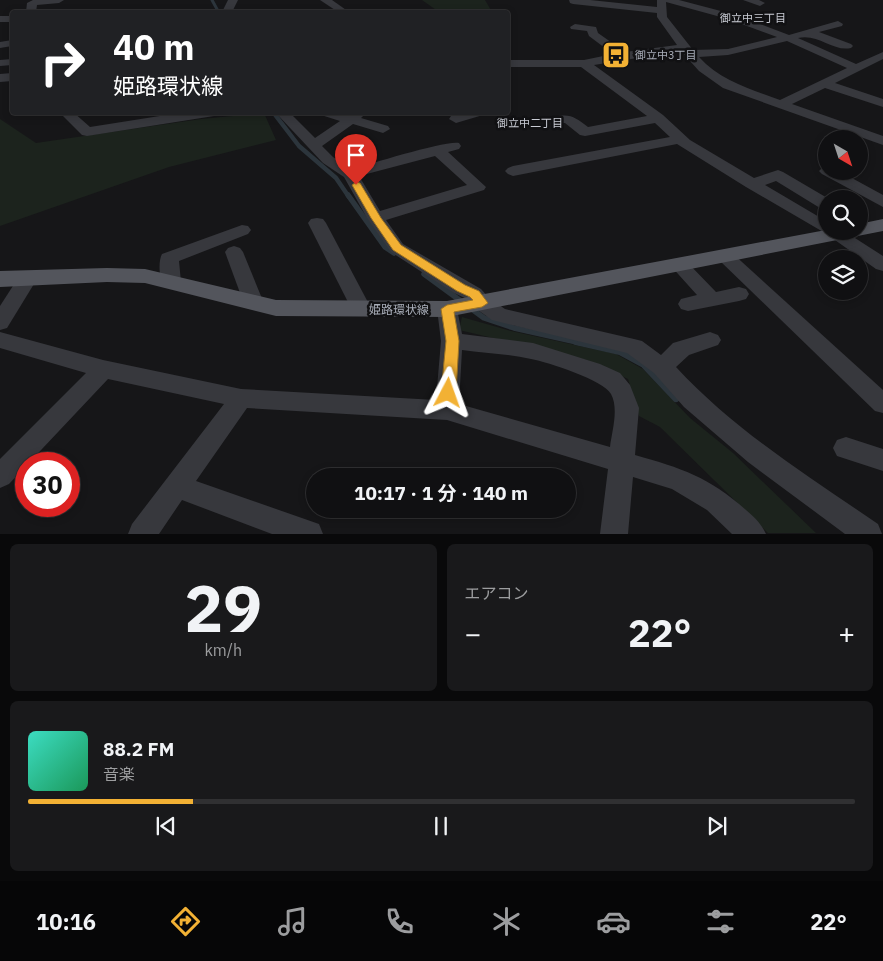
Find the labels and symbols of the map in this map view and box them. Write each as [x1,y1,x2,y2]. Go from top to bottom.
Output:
district label: 御立中三丁目 [719,11,786,25]
bus stop icon: 御立中3丁目 [601,40,631,70]
place label: 御立中3丁目 [634,48,697,62]
district label: 御立中二丁目 [496,116,563,130]
north arrow [818,130,868,180]
pin [335,134,377,185]
street label: 姫路環状線 [369,302,429,317]
position arrow [421,366,473,418]
speed limit sign: 30 [15,452,80,517]

